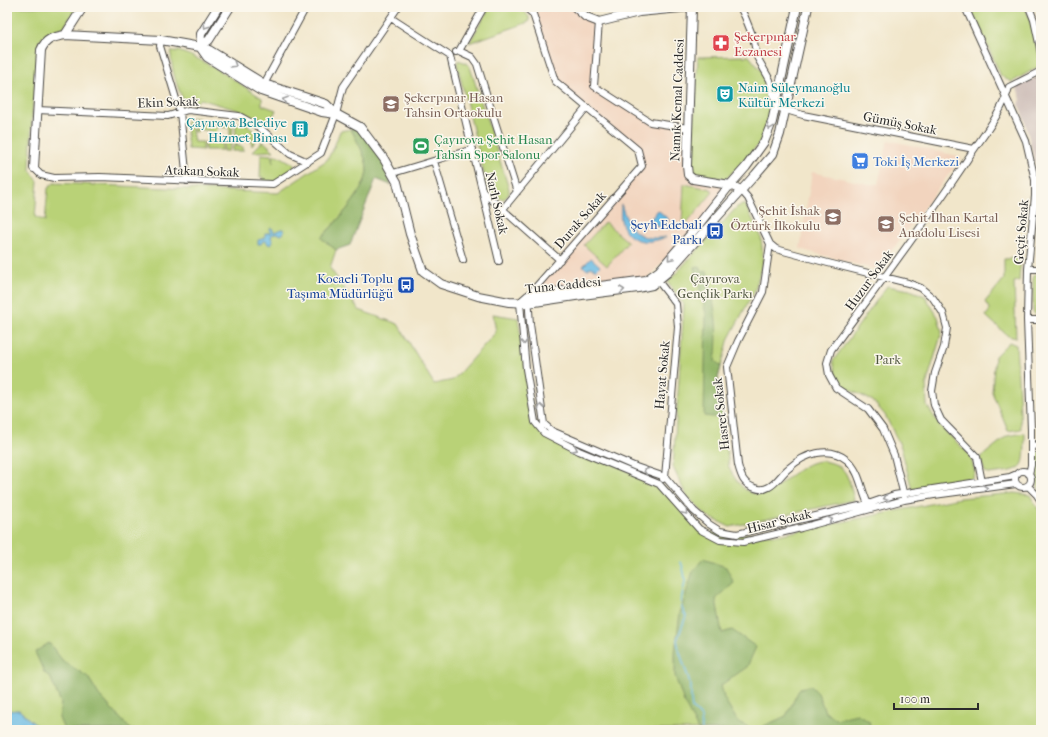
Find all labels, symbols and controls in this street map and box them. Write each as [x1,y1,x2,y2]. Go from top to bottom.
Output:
one-way arrow [203,22,211,29]
place label: Şekerpınar Eczanesi [734,29,796,59]
pharmacy icon: Şekerpınar Eczanesi [711,33,731,53]
street label: Namık Kemal Caddesi [667,38,687,162]
one-way arrow [230,60,237,68]
place label: Naim Süleymanoğlu Kültür Merkezi [738,80,851,110]
theatre icon: Naim Süleymanoğlu Kültür Merkezi [715,84,735,104]
place label: Şekerpınar Hasan Tahsin Ortaokulu [404,90,504,120]
street label: Ekin Sokak [137,93,199,111]
school or university icon: Şekerpınar Hasan Tahsin Ortaokulu [381,94,401,114]
one-way arrow [282,96,289,104]
street label: Gümüş Sokak [862,109,938,139]
place label: Çayırova Belediye Hizmet Binası [186,115,288,145]
building icon: Çayırova Belediye Hizmet Binası [290,119,310,139]
one-way arrow [766,123,775,130]
place label: Çayırova Şehit Hasan Tahsin Spor Salonu [434,132,553,162]
sports icon: Çayırova Şehit Hasan Tahsin Spor Salonu [411,136,431,156]
supermarket icon: Toki İş Merkezi [850,151,870,171]
place label: Toki İş Merkezi [873,154,959,170]
street label: Atakan Sokak [163,162,240,180]
street label: Narlı Sokak [483,170,512,236]
street label: Durak Sokak [551,188,609,252]
street label: Geçit Sokak [1011,199,1032,265]
place label: Şehit İshak Öztürk İlkokulu [730,203,821,233]
school or university icon: Şehit İshak Öztürk İlkokulu [823,207,843,227]
place label: Şehit İlhan Kartal Anadolu Lisesi [898,210,999,240]
school or university icon: Şehit İlhan Kartal Anadolu Lisesi [876,214,896,234]
place label: Şeyh Edebali Parkı [630,217,702,247]
bus stop icon: Şeyh Edebali Parkı [705,221,725,241]
street label: Huzur Sokak [842,246,896,313]
one-way arrow [667,254,674,261]
place label: Kocaeli Toplu Taşıma Müdürlüğü [287,271,394,302]
park label: Çayırova Gençlik Parkı [677,271,753,302]
street label: Tuna Caddesi [524,274,602,296]
bus stop icon: Kocaeli Toplu Taşıma Müdürlüğü [396,275,416,295]
one-way arrow [619,286,626,295]
one-way arrow [519,339,528,345]
street label: Hayat Sokak [652,340,672,410]
park label: Park [875,352,901,367]
street label: Hasret Sokak [710,377,732,451]
one-way arrow [537,404,546,410]
one-way arrow [570,444,578,452]
one-way arrow [643,467,650,475]
one-way arrow [982,484,988,493]
one-way arrow [882,493,889,502]
street label: Hisar Sokak [745,506,813,536]
one-way arrow [681,508,688,515]
one-way arrow [826,516,833,525]
scale bar [894,685,978,711]
text: 100 m [900,692,930,706]

